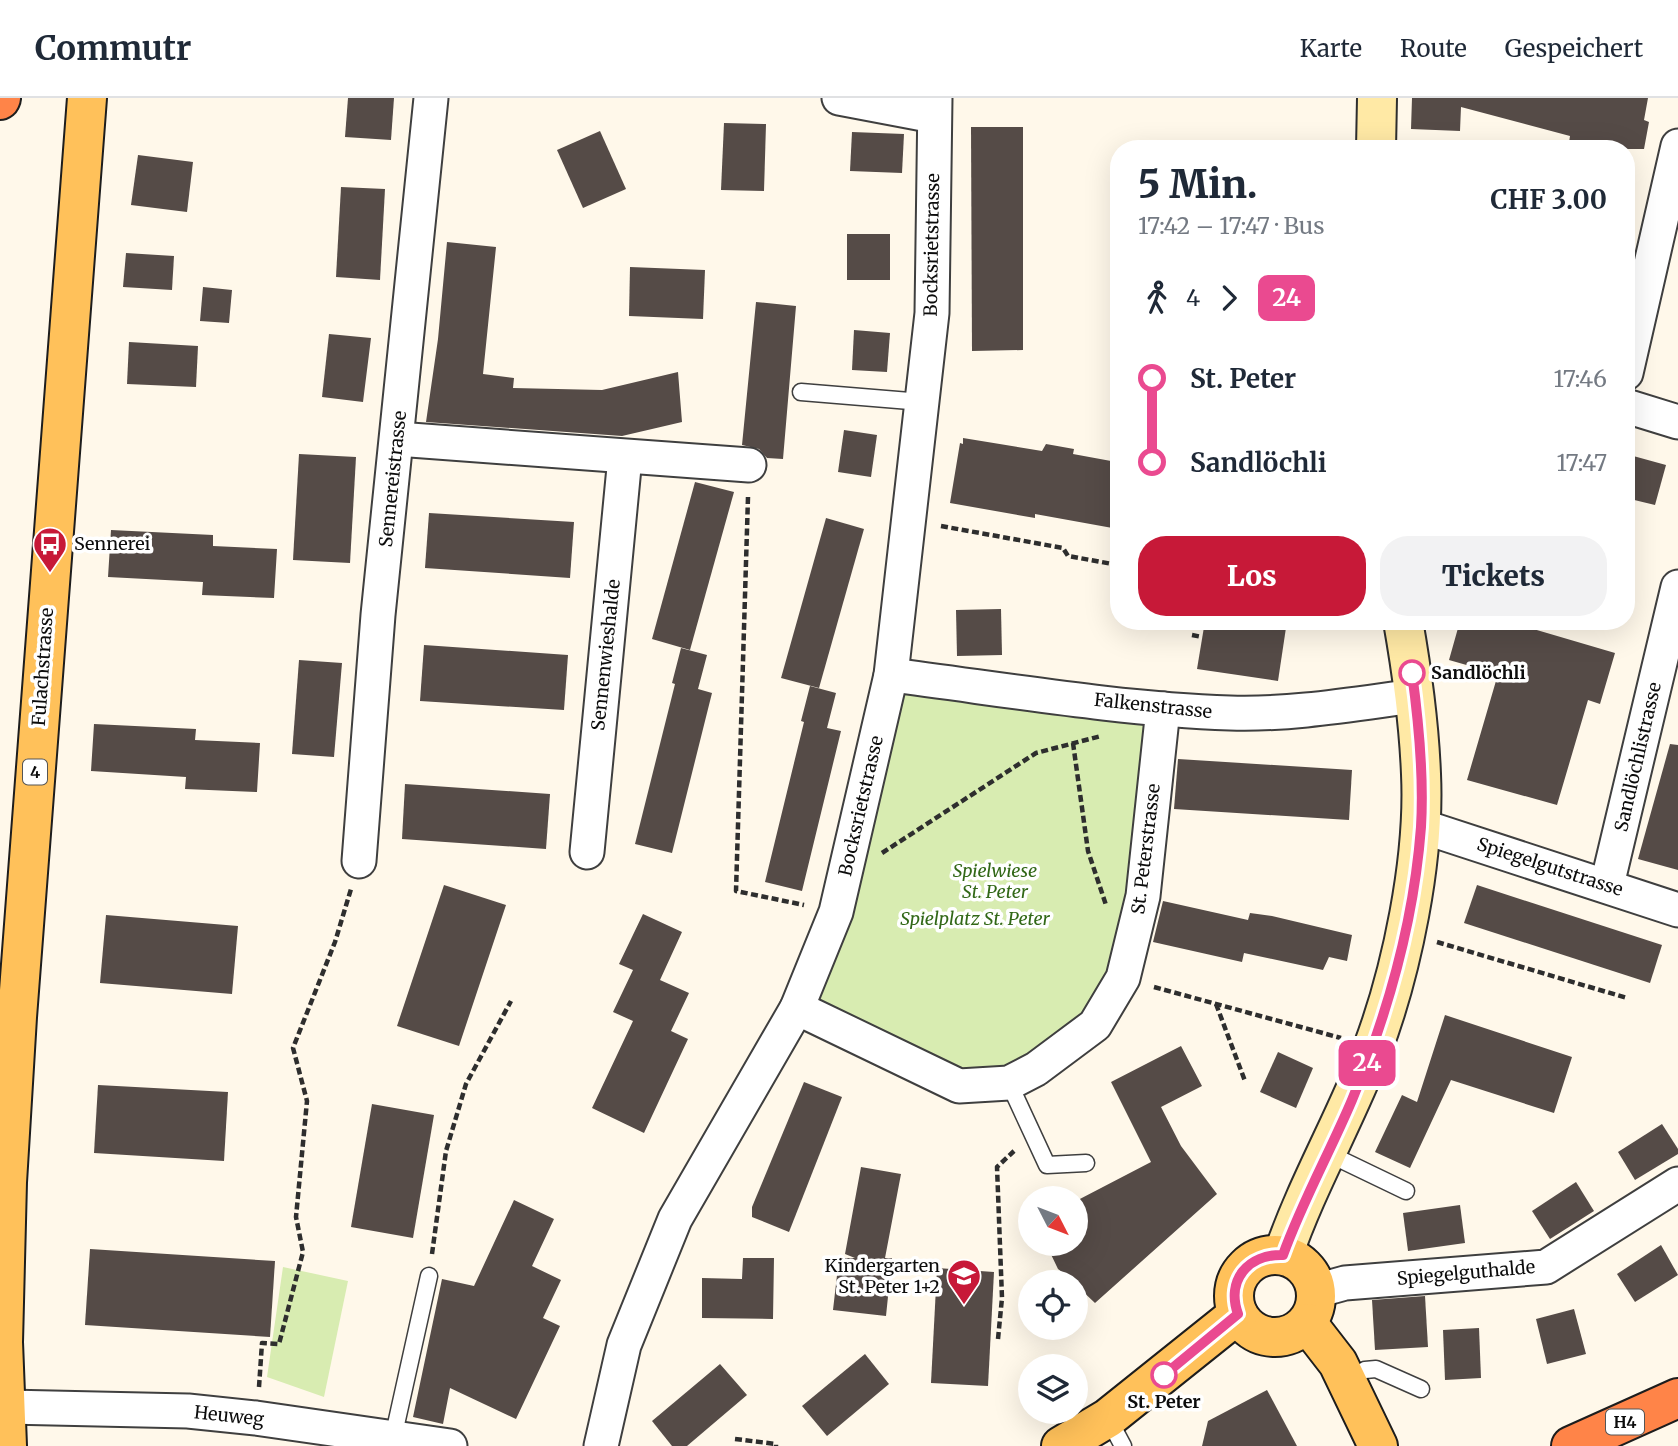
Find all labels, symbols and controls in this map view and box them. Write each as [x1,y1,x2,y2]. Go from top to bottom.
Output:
text: Commutr [35,28,191,69]
text: Karte [1300,33,1362,64]
text: Route [1400,33,1467,64]
text: Gespeichert [1505,33,1643,64]
text: 5 Min. [1138,161,1258,208]
street label: Bocksrietstrasse [919,173,944,317]
text: CHF 3.00 [1491,183,1607,216]
text: 17:42 – 17:47 · Bus [1138,211,1324,240]
icon: walk [1138,279,1176,317]
icon: forward [1210,279,1248,317]
text: 24 [1272,282,1301,313]
text: 4 [1186,283,1200,312]
text: St. Peter [1190,362,1296,395]
text: 17:46 [1554,364,1607,393]
street label: Sennereistrasse [374,410,411,548]
text: Sandlöchli [1190,446,1327,479]
text: 17:47 [1556,448,1607,477]
bus stop icon: Sennerei [31,525,69,574]
place label: Sennerei [74,532,151,555]
button: Los [1138,536,1366,616]
button: Tickets [1380,536,1607,616]
street label: Sennenwieshalde [586,578,625,732]
street label: Fulachstrasse [27,607,58,727]
marker: Sandlöchli [1399,660,1425,686]
place label: Sandlöchli [1431,661,1526,684]
street label: Sandlöchlistrasse [1609,680,1666,834]
street label: Falkenstrasse [1093,688,1213,723]
street label: Bocksrietstrasse [833,733,888,878]
road number: 4 [23,760,47,785]
street label: St. Peterstrasse [1126,782,1165,916]
street label: Spiegelgutstrasse [1474,832,1626,901]
park label: Spielwiese St. Peter [953,859,1037,903]
park label: Spielplatz St. Peter [900,907,1050,930]
line badge: 24 [1336,1040,1398,1086]
text: 24 [1353,1047,1381,1078]
north arrow [1018,1186,1088,1256]
map controls [1018,1186,1088,1424]
place label: Kindergarten St. Peter 1+2 [825,1254,940,1298]
street label: Spiegelguthalde [1396,1255,1536,1290]
school or university icon: Kindergarten St. Peter 1+2 [945,1257,983,1306]
button: locate [1018,1270,1088,1340]
button: layers [1018,1354,1088,1424]
marker: St. Peter [1151,1362,1177,1388]
place label: St. Peter [1127,1390,1201,1413]
street label: Heuweg [193,1400,265,1431]
road number: H4 [1606,1410,1644,1434]

